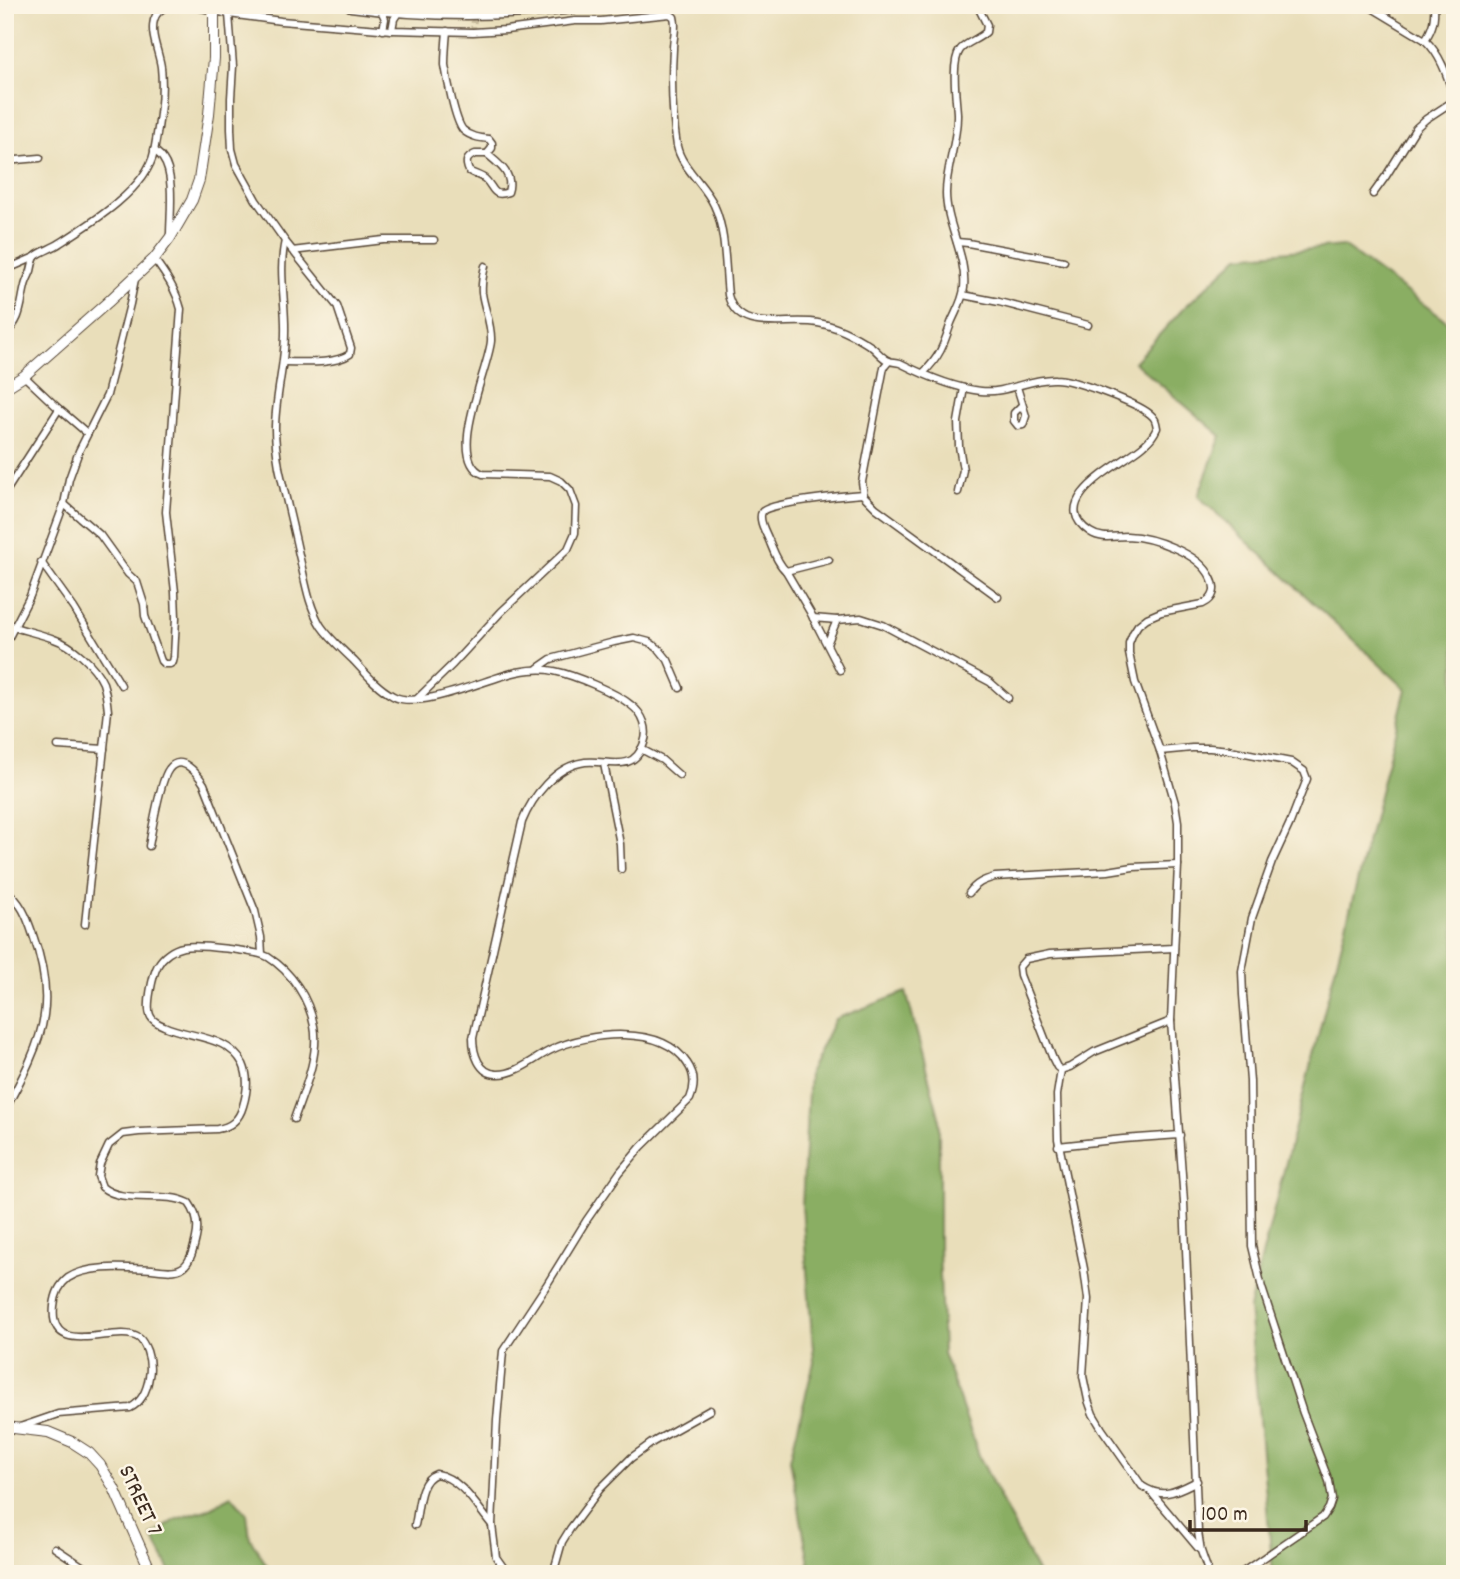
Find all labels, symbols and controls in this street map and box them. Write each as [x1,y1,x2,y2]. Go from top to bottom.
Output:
street label: STREET 7 [108,1460,170,1542]
scale bar [1190,1488,1306,1532]
text: 100 m [1201,1501,1248,1531]

